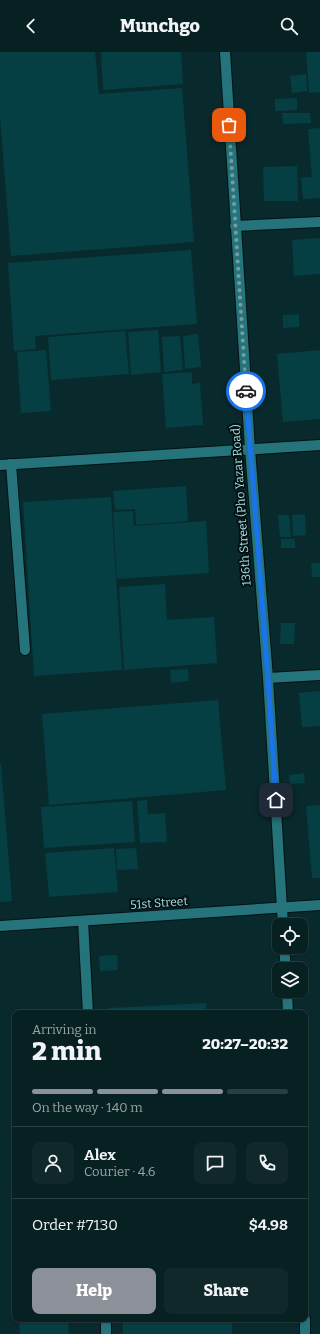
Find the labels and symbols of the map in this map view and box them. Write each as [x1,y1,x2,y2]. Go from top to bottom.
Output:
pin [212,108,246,142]
courier [226,371,266,411]
street label: 136th Street (Pho Yazar Road) [227,424,254,586]
pin [259,783,293,817]
street label: 51st Street [130,894,189,912]

